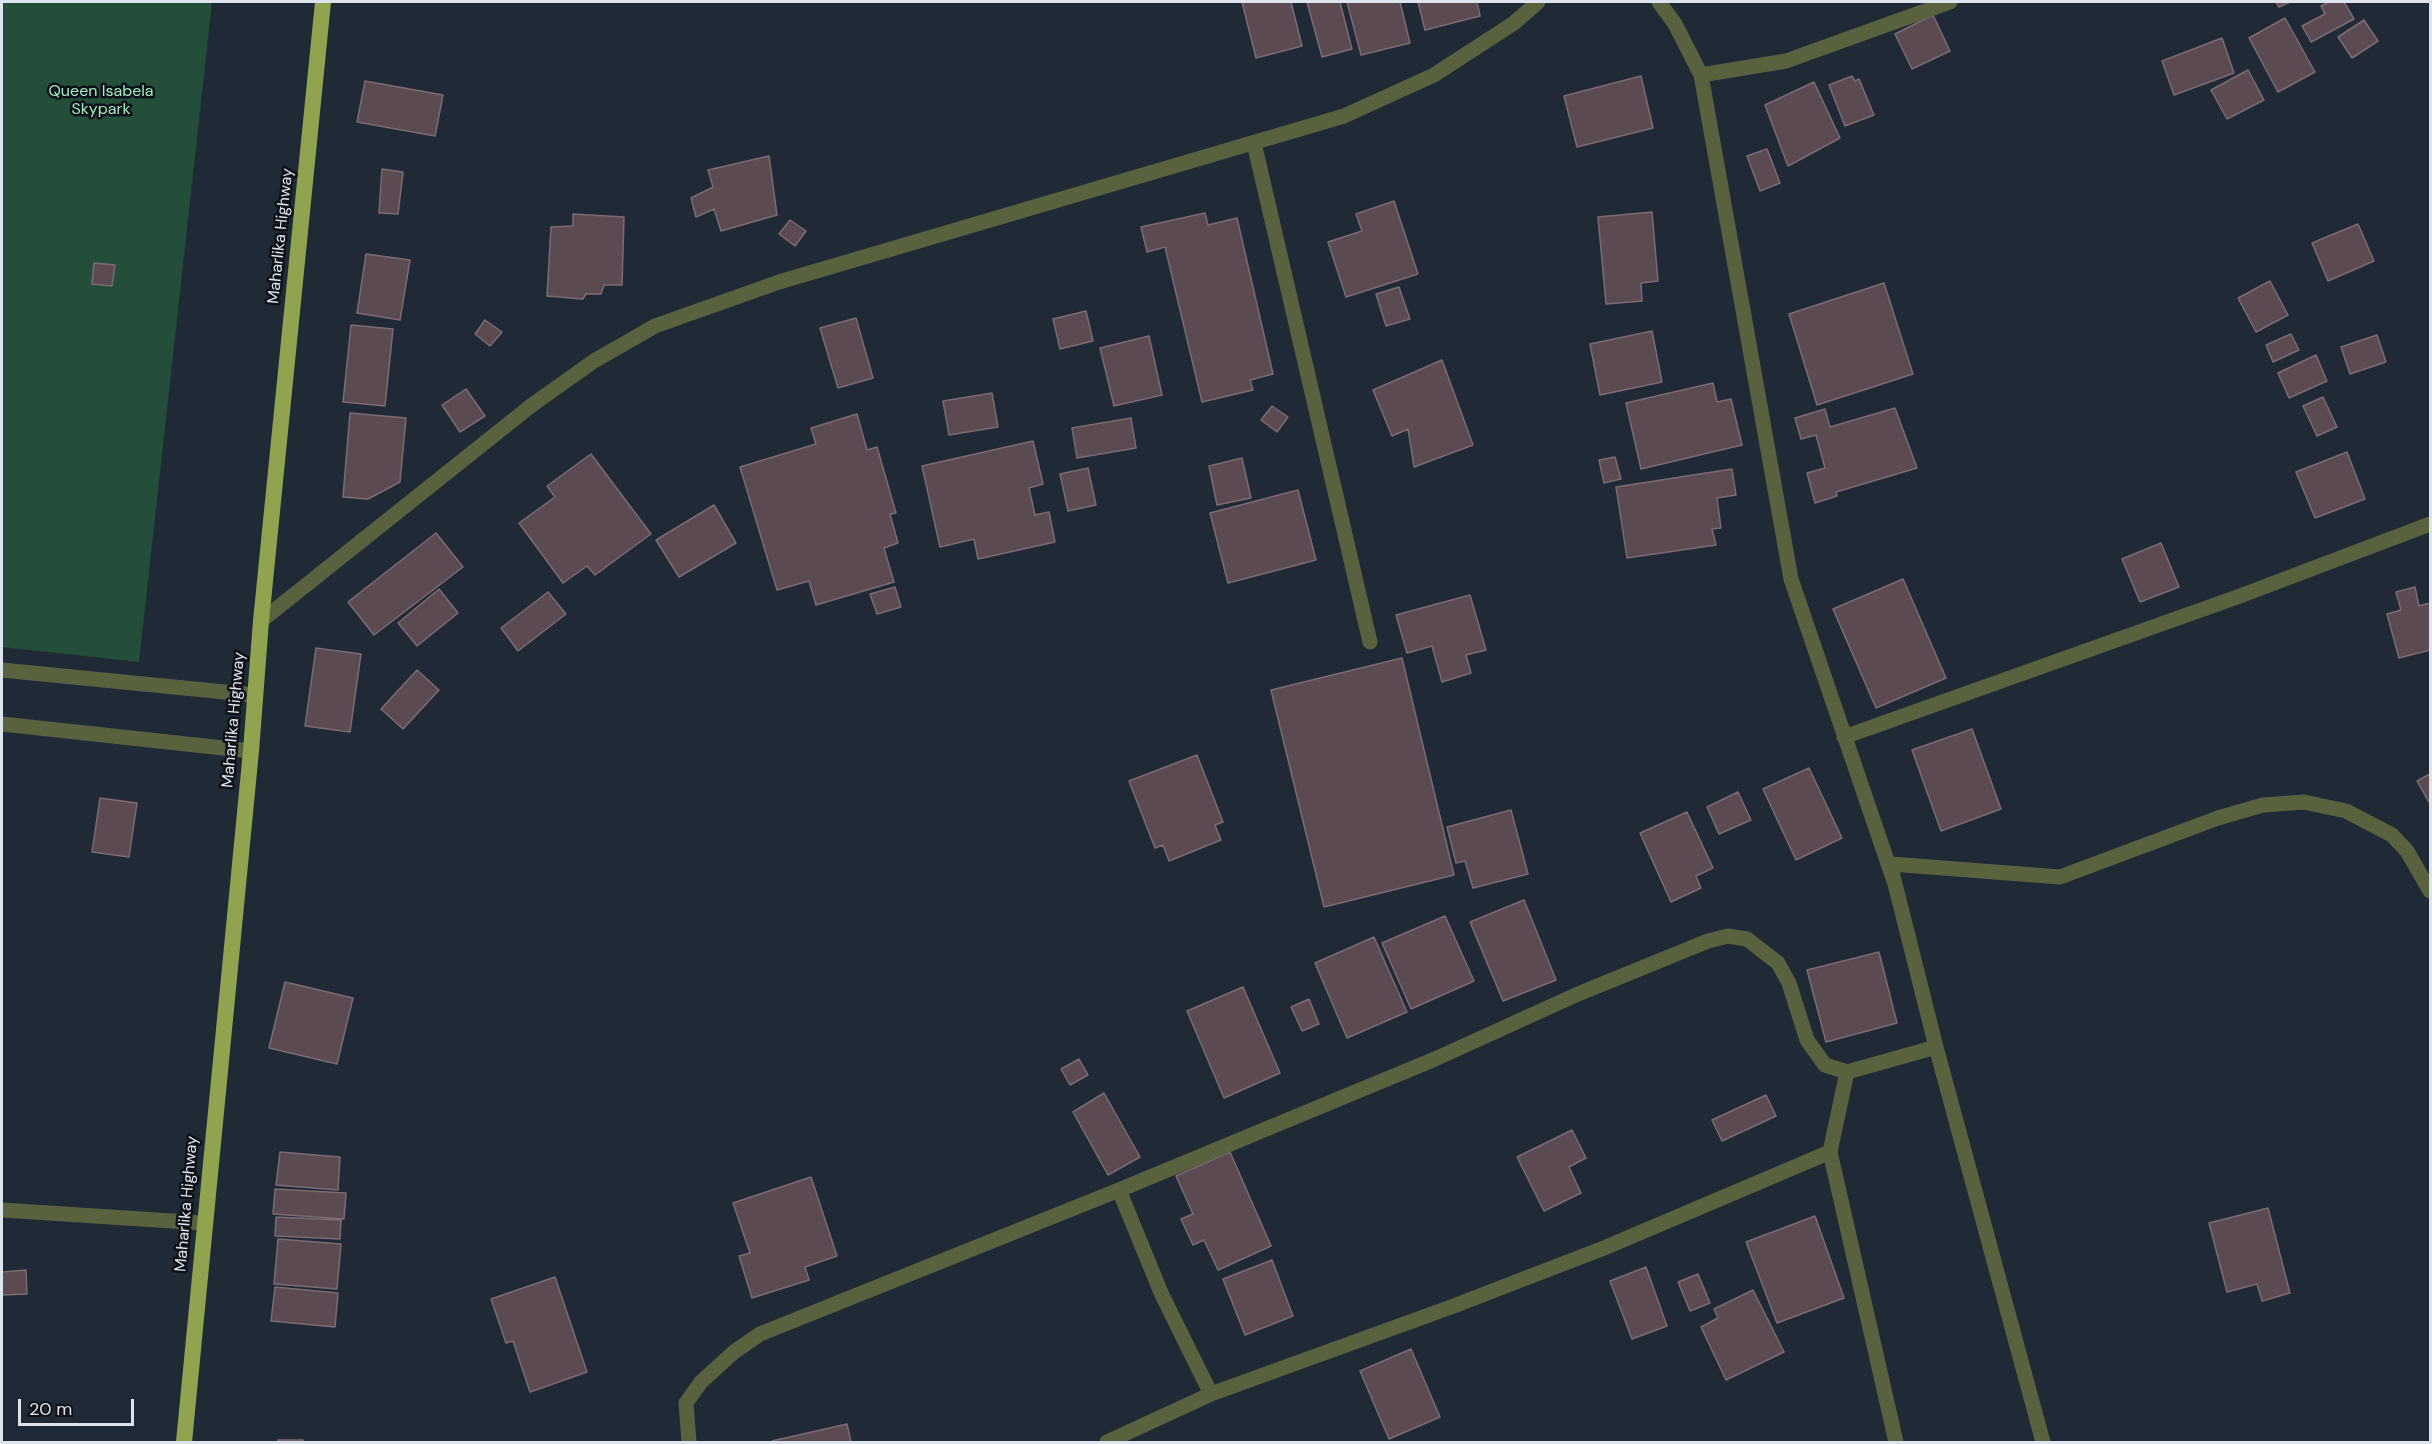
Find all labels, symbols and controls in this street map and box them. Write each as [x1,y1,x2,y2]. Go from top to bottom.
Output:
park label: Queen Isabela Skypark [48,82,154,120]
street label: Maharlika Highway [264,167,298,305]
street label: Maharlika Highway [218,651,250,789]
street label: Maharlika Highway [171,1135,203,1273]
scale bar [21,1387,136,1425]
text: 20 m [29,1397,72,1421]

